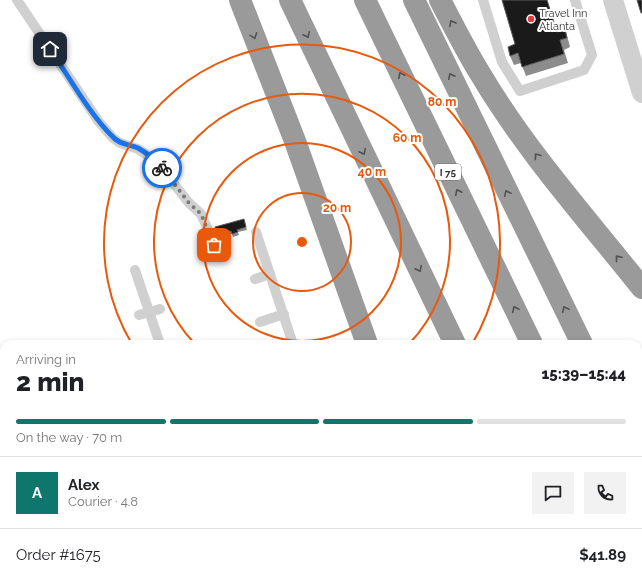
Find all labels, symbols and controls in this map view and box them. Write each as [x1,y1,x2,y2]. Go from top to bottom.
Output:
place label: Travel Inn Atlanta [539,7,588,33]
marker: Travel Inn Atlanta [526,14,536,24]
one-way arrow [450,20,457,27]
one-way arrow [302,31,310,38]
pin [33,32,67,66]
one-way arrow [249,33,257,40]
icon: home [39,38,61,60]
one-way arrow [398,72,406,79]
one-way arrow [448,72,456,80]
text: 80 m [428,95,456,109]
text: 60 m [393,131,421,145]
courier [142,148,182,188]
one-way arrow [358,148,366,156]
one-way arrow [535,153,542,160]
icon: bike [151,157,173,179]
road number: I 75 [435,164,461,180]
text: 40 m [358,165,386,179]
one-way arrow [455,189,463,196]
one-way arrow [504,189,512,197]
text: 20 m [323,201,351,215]
pin [197,228,231,262]
icon: bag [203,234,225,256]
centre of rings [295,235,309,249]
one-way arrow [615,255,622,262]
one-way arrow [414,265,422,273]
one-way arrow [512,306,520,313]
one-way arrow [562,306,570,313]
text: Arriving in [16,352,76,367]
text: 15:39–15:44 [542,365,626,383]
text: 2 min [16,367,84,397]
text: On the way · 70 m [16,430,122,445]
button: chat [532,472,574,514]
button: phone [584,472,626,514]
text: Alex [68,476,99,494]
text: A [32,484,42,502]
text: Courier · 4.8 [68,494,138,509]
text: Order #1675 [16,546,101,564]
text: $41.89 [579,546,626,564]

